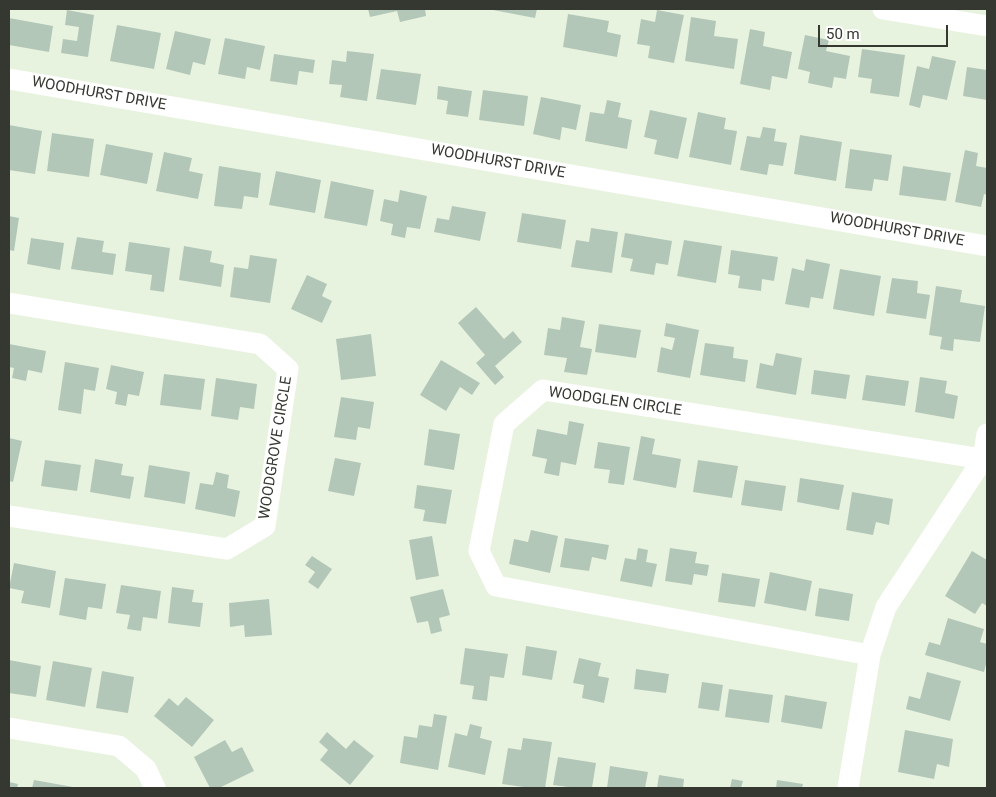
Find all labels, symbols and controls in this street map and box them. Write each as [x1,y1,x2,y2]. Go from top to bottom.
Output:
scale bar [821,15,951,47]
text: 50 m [826,25,860,43]
street label: WOODHURST DRIVE [30,73,168,115]
street label: WOODHURST DRIVE [429,141,567,183]
street label: WOODHURST DRIVE [828,209,966,251]
street label: WOODGROVE CIRCLE [256,375,296,521]
street label: WOODGLEN CIRCLE [547,384,683,420]

